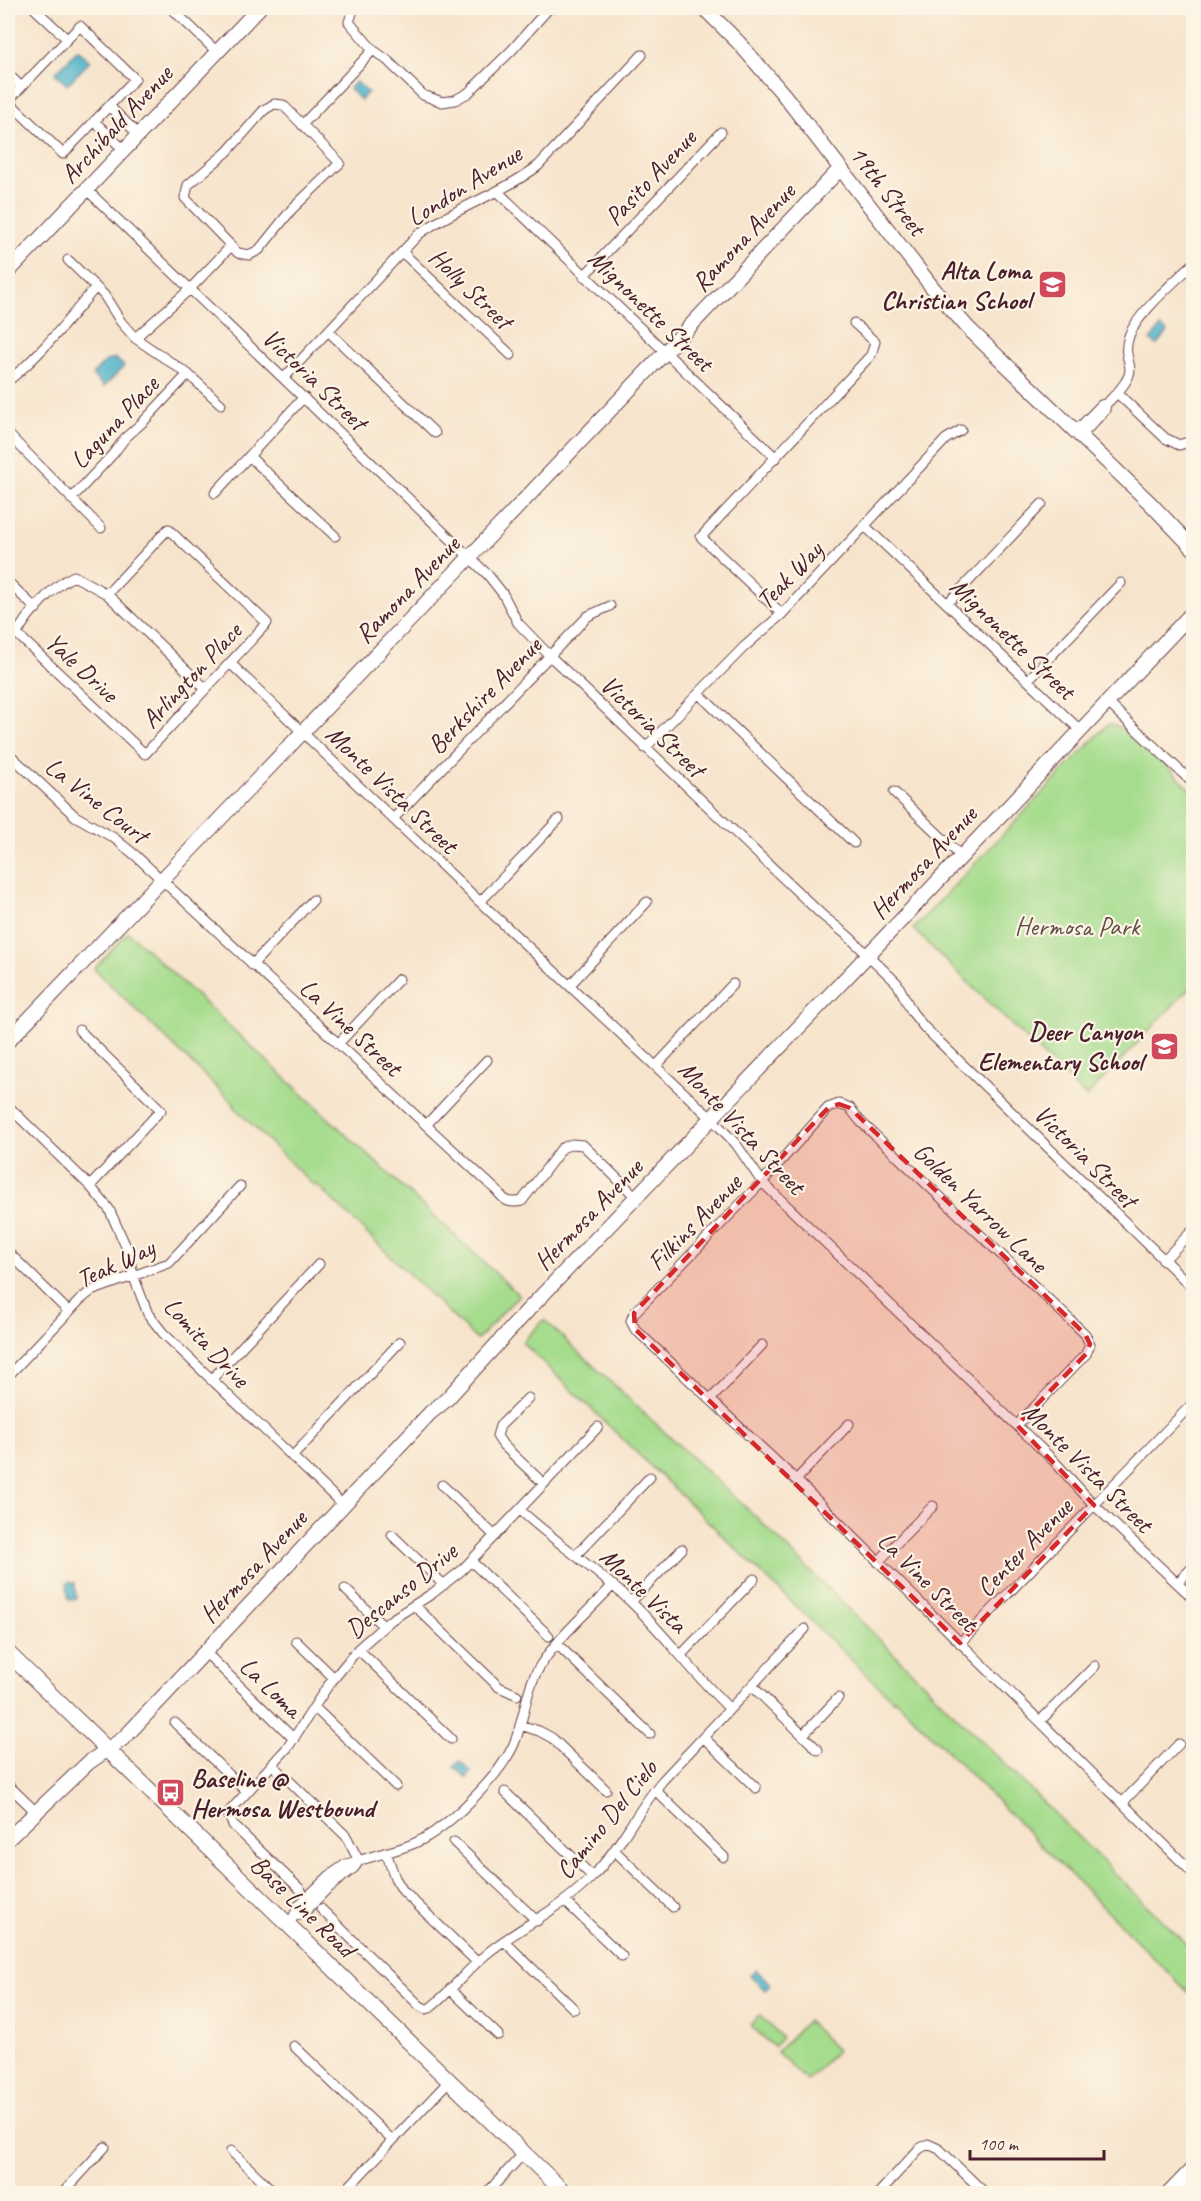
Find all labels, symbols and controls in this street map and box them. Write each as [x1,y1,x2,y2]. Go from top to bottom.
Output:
street label: Archibald Avenue [53,57,181,191]
street label: Pasito Avenue [597,121,704,233]
street label: London Avenue [401,136,529,234]
street label: 19th Street [842,138,935,244]
street label: Ramona Avenue [684,175,803,299]
street label: Holly Street [422,240,522,339]
street label: Mignonette Street [581,242,722,380]
place label: Alta Loma Christian School [881,254,1035,317]
school or university icon: Alta Loma Christian School [1036,269,1068,301]
street label: Victoria Street [255,321,376,440]
street label: Laguna Place [63,368,167,476]
street label: Ramona Avenue [348,527,468,650]
street label: Teak Way [749,533,831,616]
street label: Mignonette Street [943,570,1084,708]
street label: Arlington Place [134,614,251,735]
street label: Yale Drive [38,625,127,711]
street label: Berkshire Avenue [420,629,550,761]
street label: Victoria Street [593,668,714,787]
street label: Monte Vista Street [319,718,466,862]
street label: La Vine Court [38,750,158,853]
street label: Hermosa Avenue [862,798,985,926]
park label: Hermosa Park [1015,910,1141,943]
street label: La Vine Street [292,972,411,1085]
place label: Deer Canyon Elementary School [978,1015,1148,1078]
school or university icon: Deer Canyon Elementary School [1148,1030,1180,1062]
street label: Monte Vista Street [671,1053,814,1203]
street label: Victoria Street [1027,1098,1147,1217]
street label: Golden Yarrow Lane [907,1135,1056,1281]
street label: Hermosa Avenue [527,1150,651,1277]
street label: Filkins Avenue [640,1166,750,1278]
street label: Teak Way [71,1230,161,1296]
street label: Lomita Drive [156,1290,258,1396]
street label: Monte Vista Street [1015,1395,1162,1541]
street label: Center Avenue [969,1490,1081,1604]
street label: Hermosa Avenue [192,1502,315,1630]
street label: La Vine Street [871,1524,986,1640]
street label: Descanso Drive [339,1534,465,1646]
street label: Monte Vista [593,1540,696,1641]
street label: La Loma [232,1650,310,1727]
street label: Camino Del Cielo [548,1752,666,1886]
place label: Baseline @ Hermosa Westbound [191,1762,378,1825]
bus stop icon: Baseline @ Hermosa Westbound [154,1777,186,1809]
street label: Base Line Road [243,1848,365,1967]
scale bar [970,2123,1104,2161]
text: 100 m [979,2133,1020,2155]

